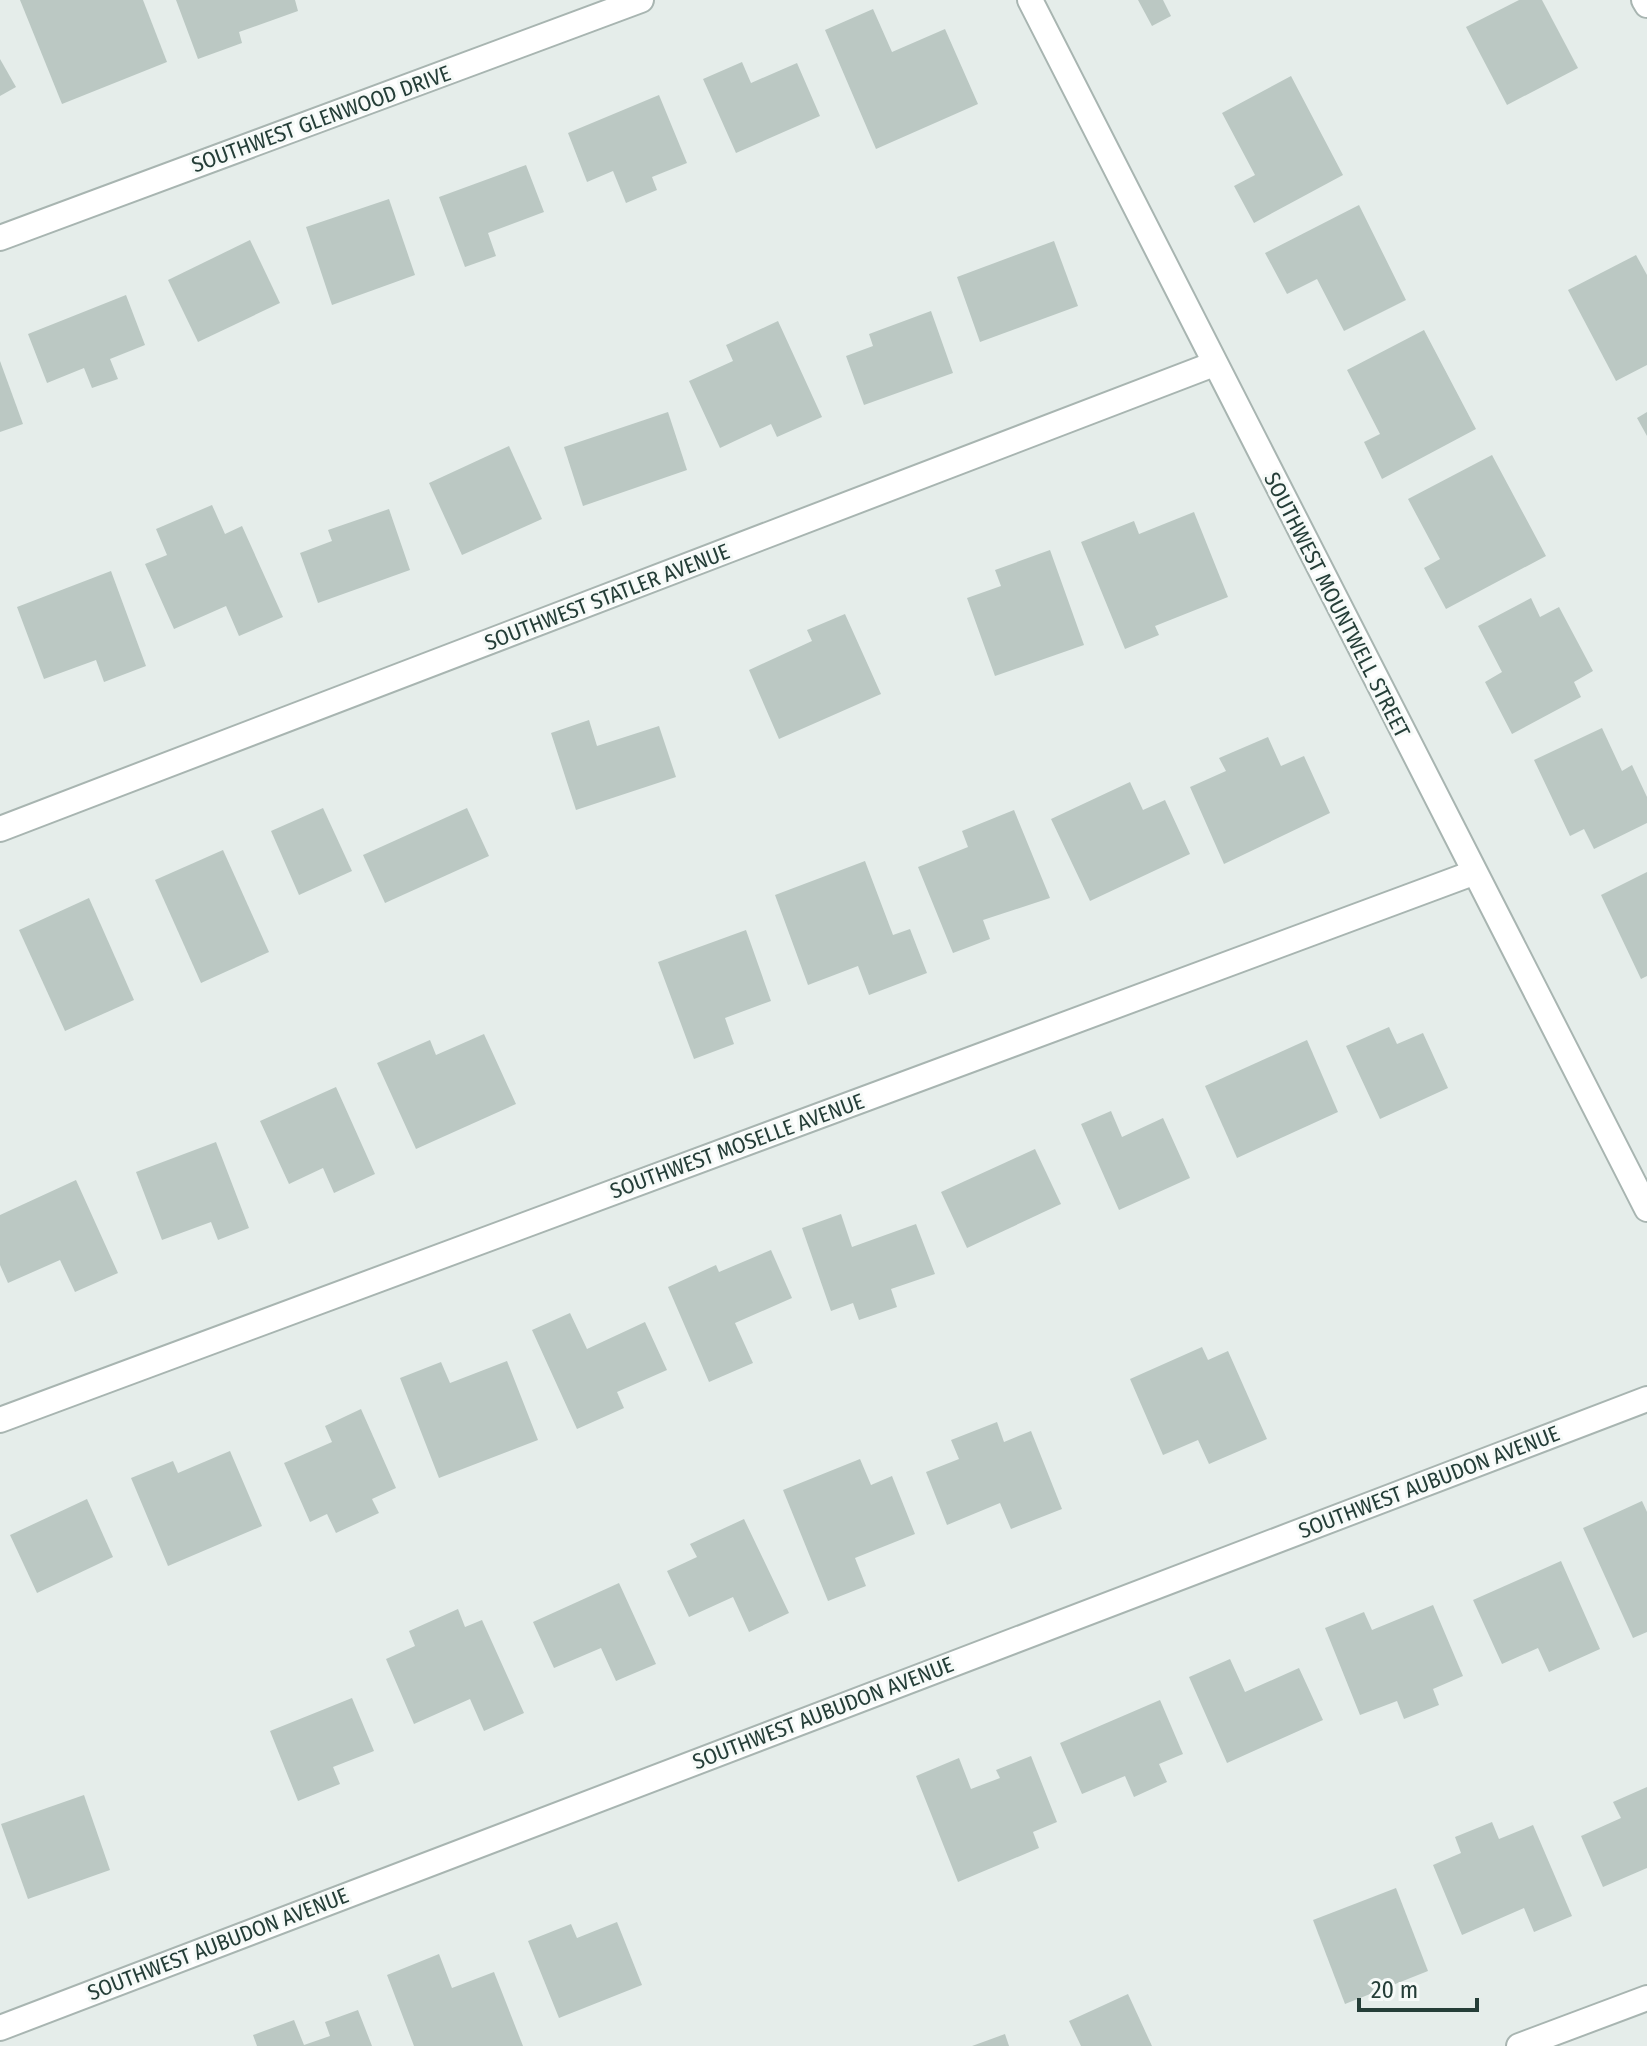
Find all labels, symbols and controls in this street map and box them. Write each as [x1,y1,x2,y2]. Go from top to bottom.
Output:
street label: SOUTHWEST GLENWOOD DRIVE [188,60,454,178]
street label: SOUTHWEST MOUNTWELL STREET [1258,468,1416,743]
street label: SOUTHWEST STATLER AVENUE [481,538,733,656]
street label: SOUTHWEST MOSELLE AVENUE [606,1087,868,1205]
street label: SOUTHWEST AUBUDON AVENUE [1295,1420,1563,1544]
street label: SOUTHWEST AUBUDON AVENUE [689,1651,957,1775]
street label: SOUTHWEST AUBUDON AVENUE [84,1882,352,2006]
scale bar [1359,1962,1477,2012]
text: 20 m [1371,1976,1418,2004]

